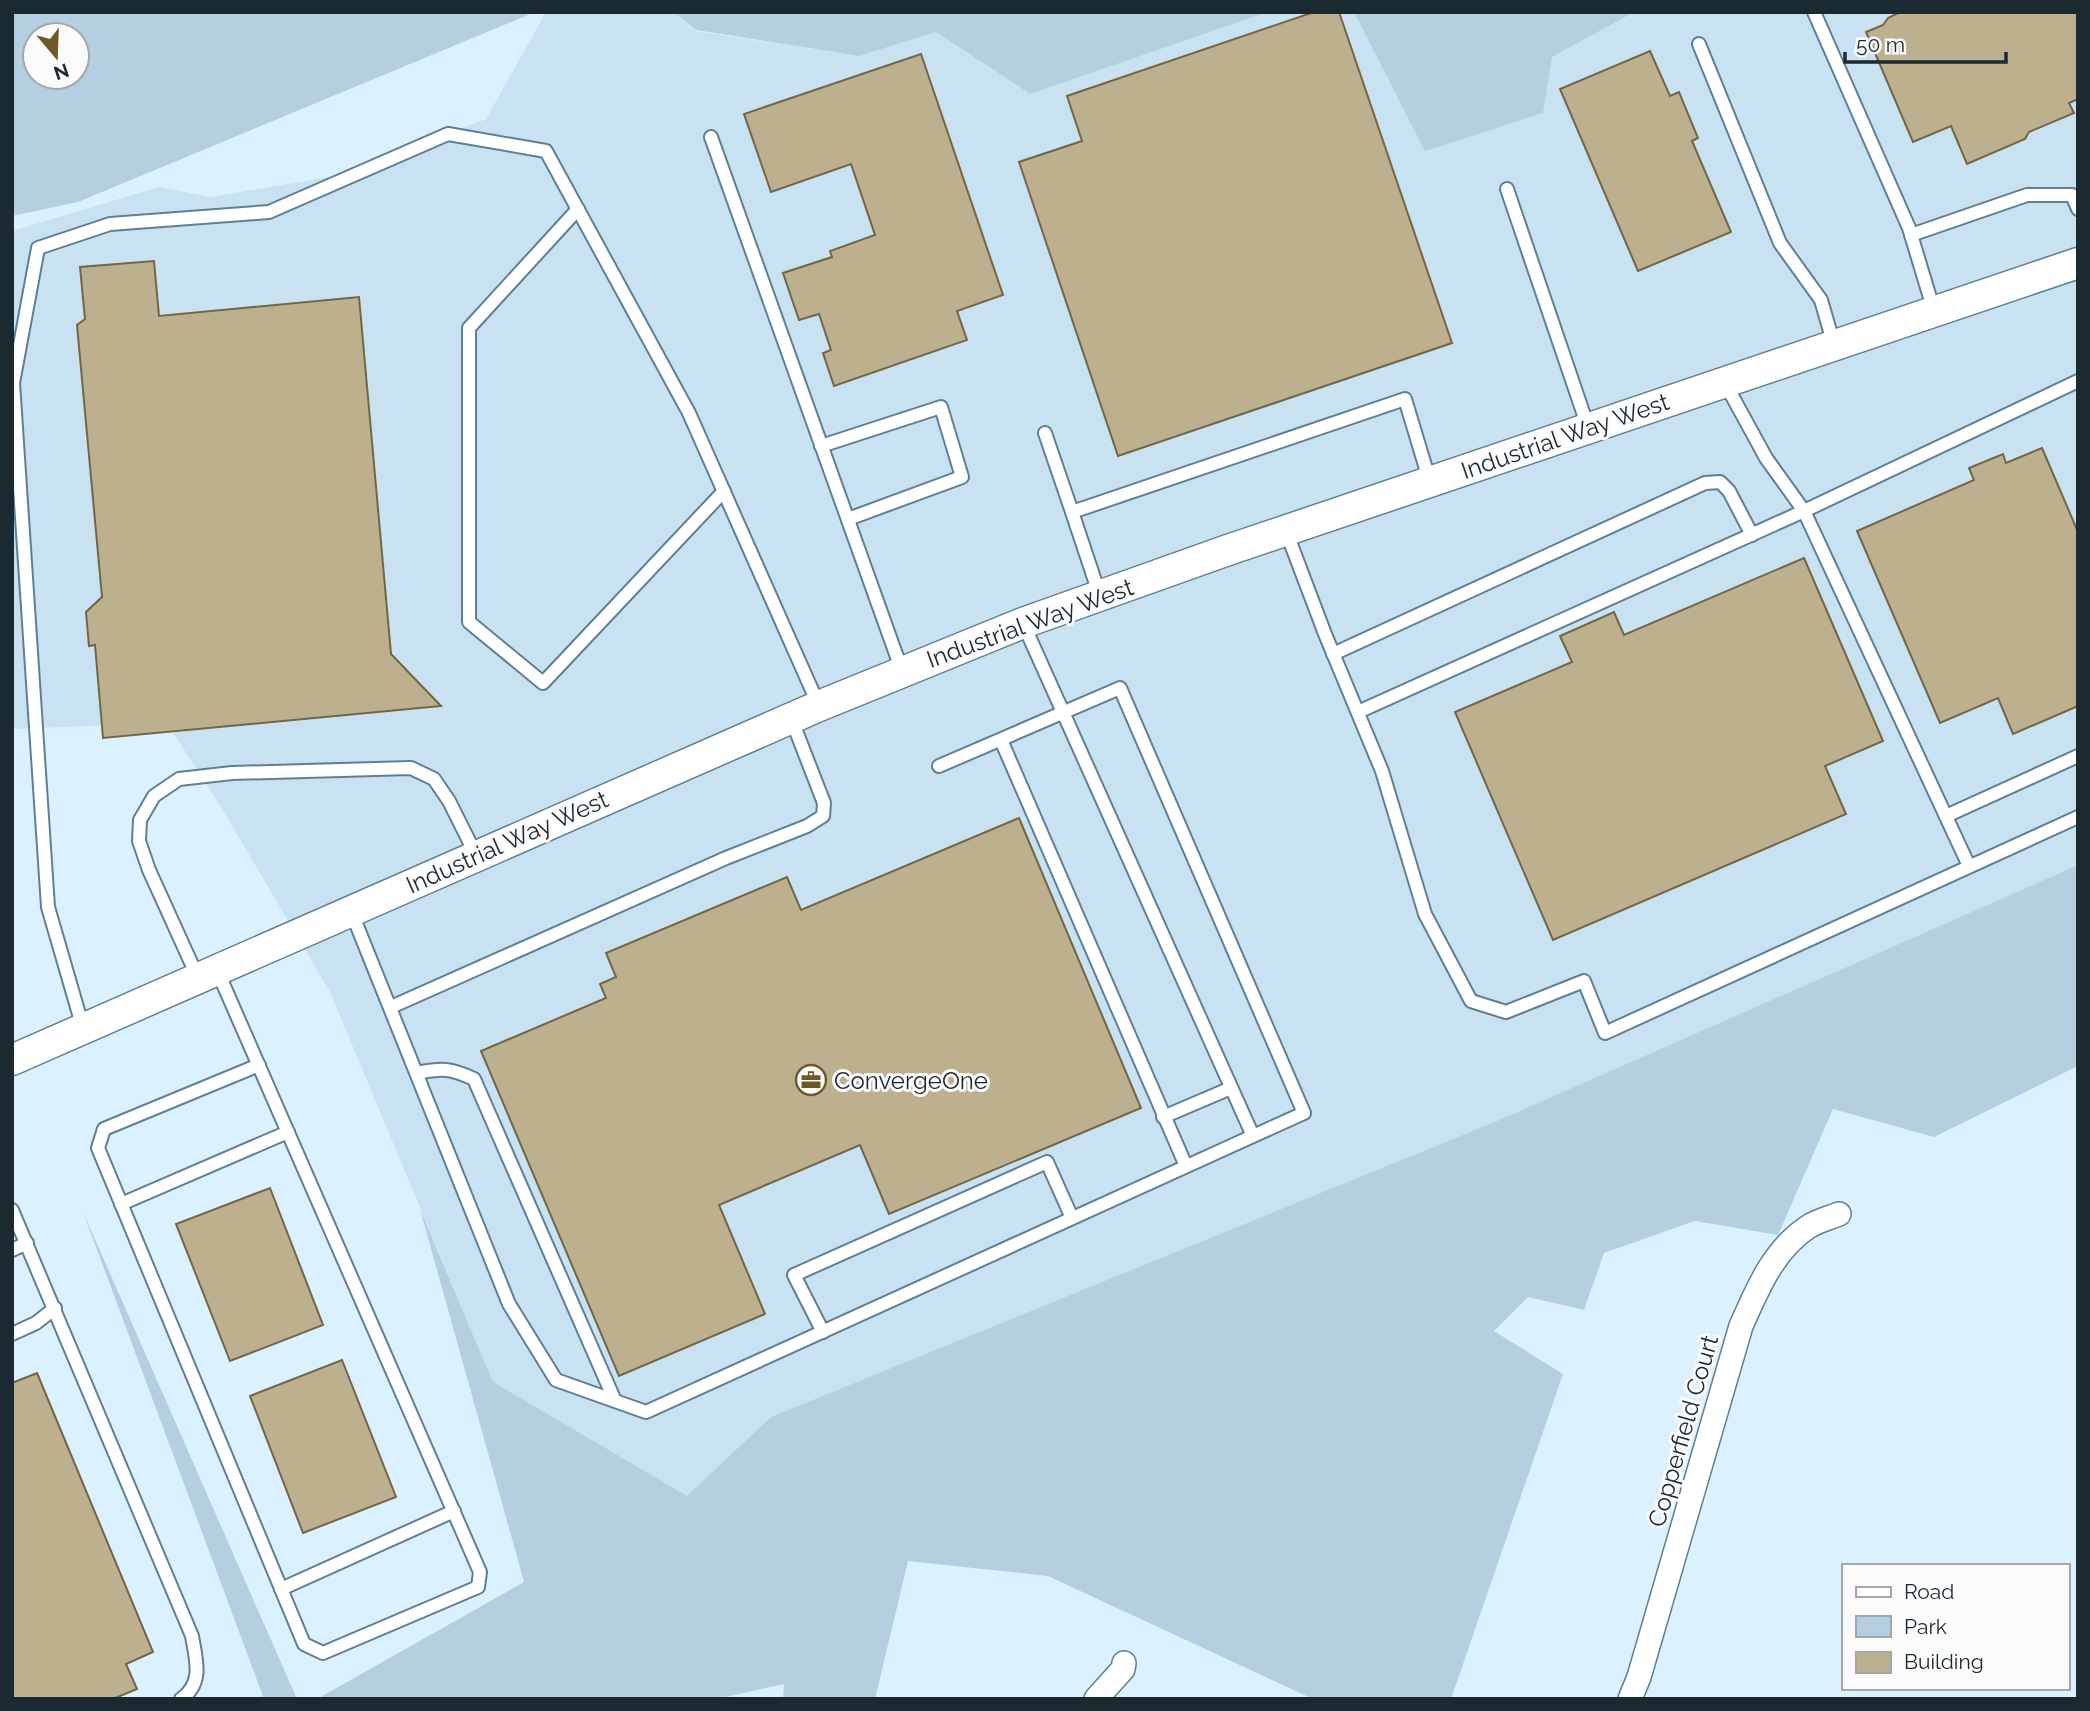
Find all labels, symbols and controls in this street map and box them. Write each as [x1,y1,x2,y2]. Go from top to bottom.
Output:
north arrow [21,21,91,91]
scale bar [1845,21,2006,65]
text: 50 m [1856,32,1905,57]
text: N [51,59,72,85]
street label: Industrial Way West [1457,387,1673,485]
street label: Industrial Way West [923,572,1137,674]
street label: Industrial Way West [402,784,612,900]
office icon: ConvergeOne [794,1063,828,1097]
place label: ConvergeOne [834,1066,988,1095]
street label: Copperfield Court [1642,1332,1724,1530]
legend [1842,1564,2069,1690]
text: Road [1904,1579,1954,1604]
text: Park [1904,1614,1947,1639]
text: Building [1904,1649,1984,1674]

